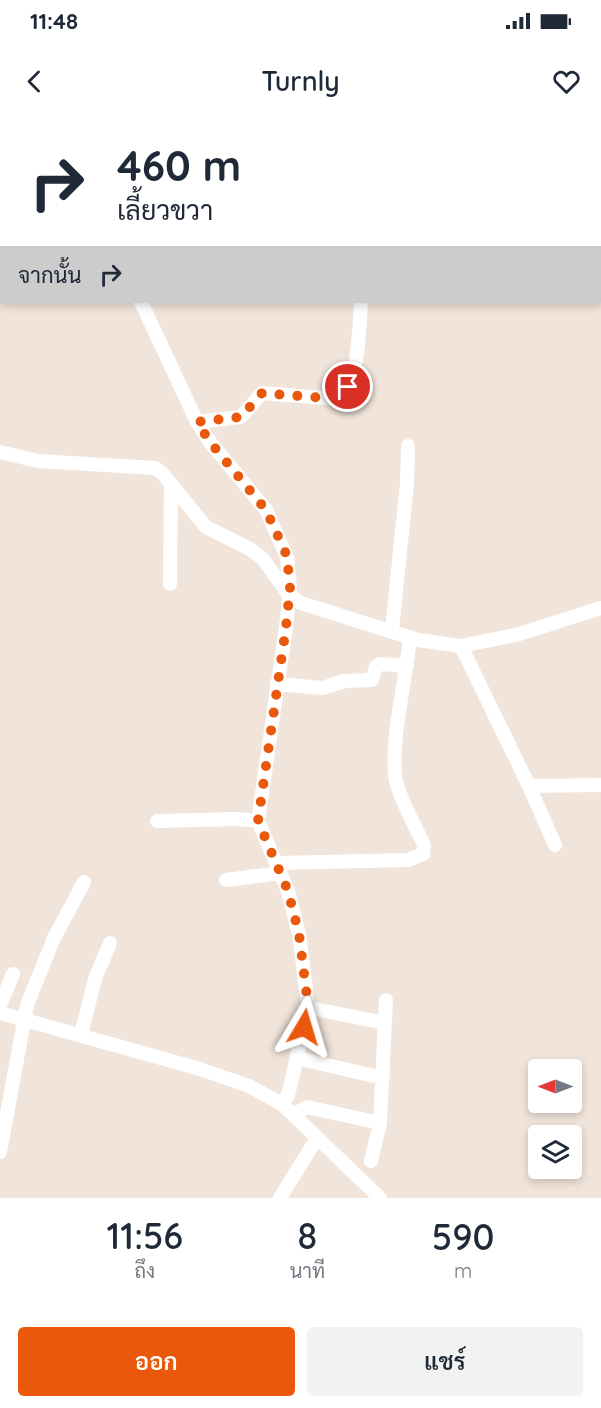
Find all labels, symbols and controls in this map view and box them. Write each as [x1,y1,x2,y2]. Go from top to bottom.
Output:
text: 11:48 [30,7,78,35]
text: Turnly [261,64,340,98]
icon: back [18,65,51,98]
icon: heart [550,65,583,98]
text: 460 m [117,139,241,192]
icon: right [18,144,96,222]
text: เลี้ยวขวา [117,193,213,227]
icon: right [94,258,127,291]
text: จากนั้น [18,261,82,289]
pin [322,361,373,412]
icon: arrive [331,370,364,403]
position arrow [272,995,336,1059]
north arrow [528,1059,582,1113]
map controls [528,1059,582,1179]
button: layers [528,1125,582,1179]
text: 11:56 [107,1213,183,1258]
text: 8 [298,1213,317,1258]
text: 590 [432,1214,494,1259]
text: ถึง [134,1258,155,1283]
text: นาที [290,1258,325,1283]
text: m [454,1258,472,1283]
button: ออก [18,1327,295,1396]
button: แชร์ [307,1327,583,1396]

